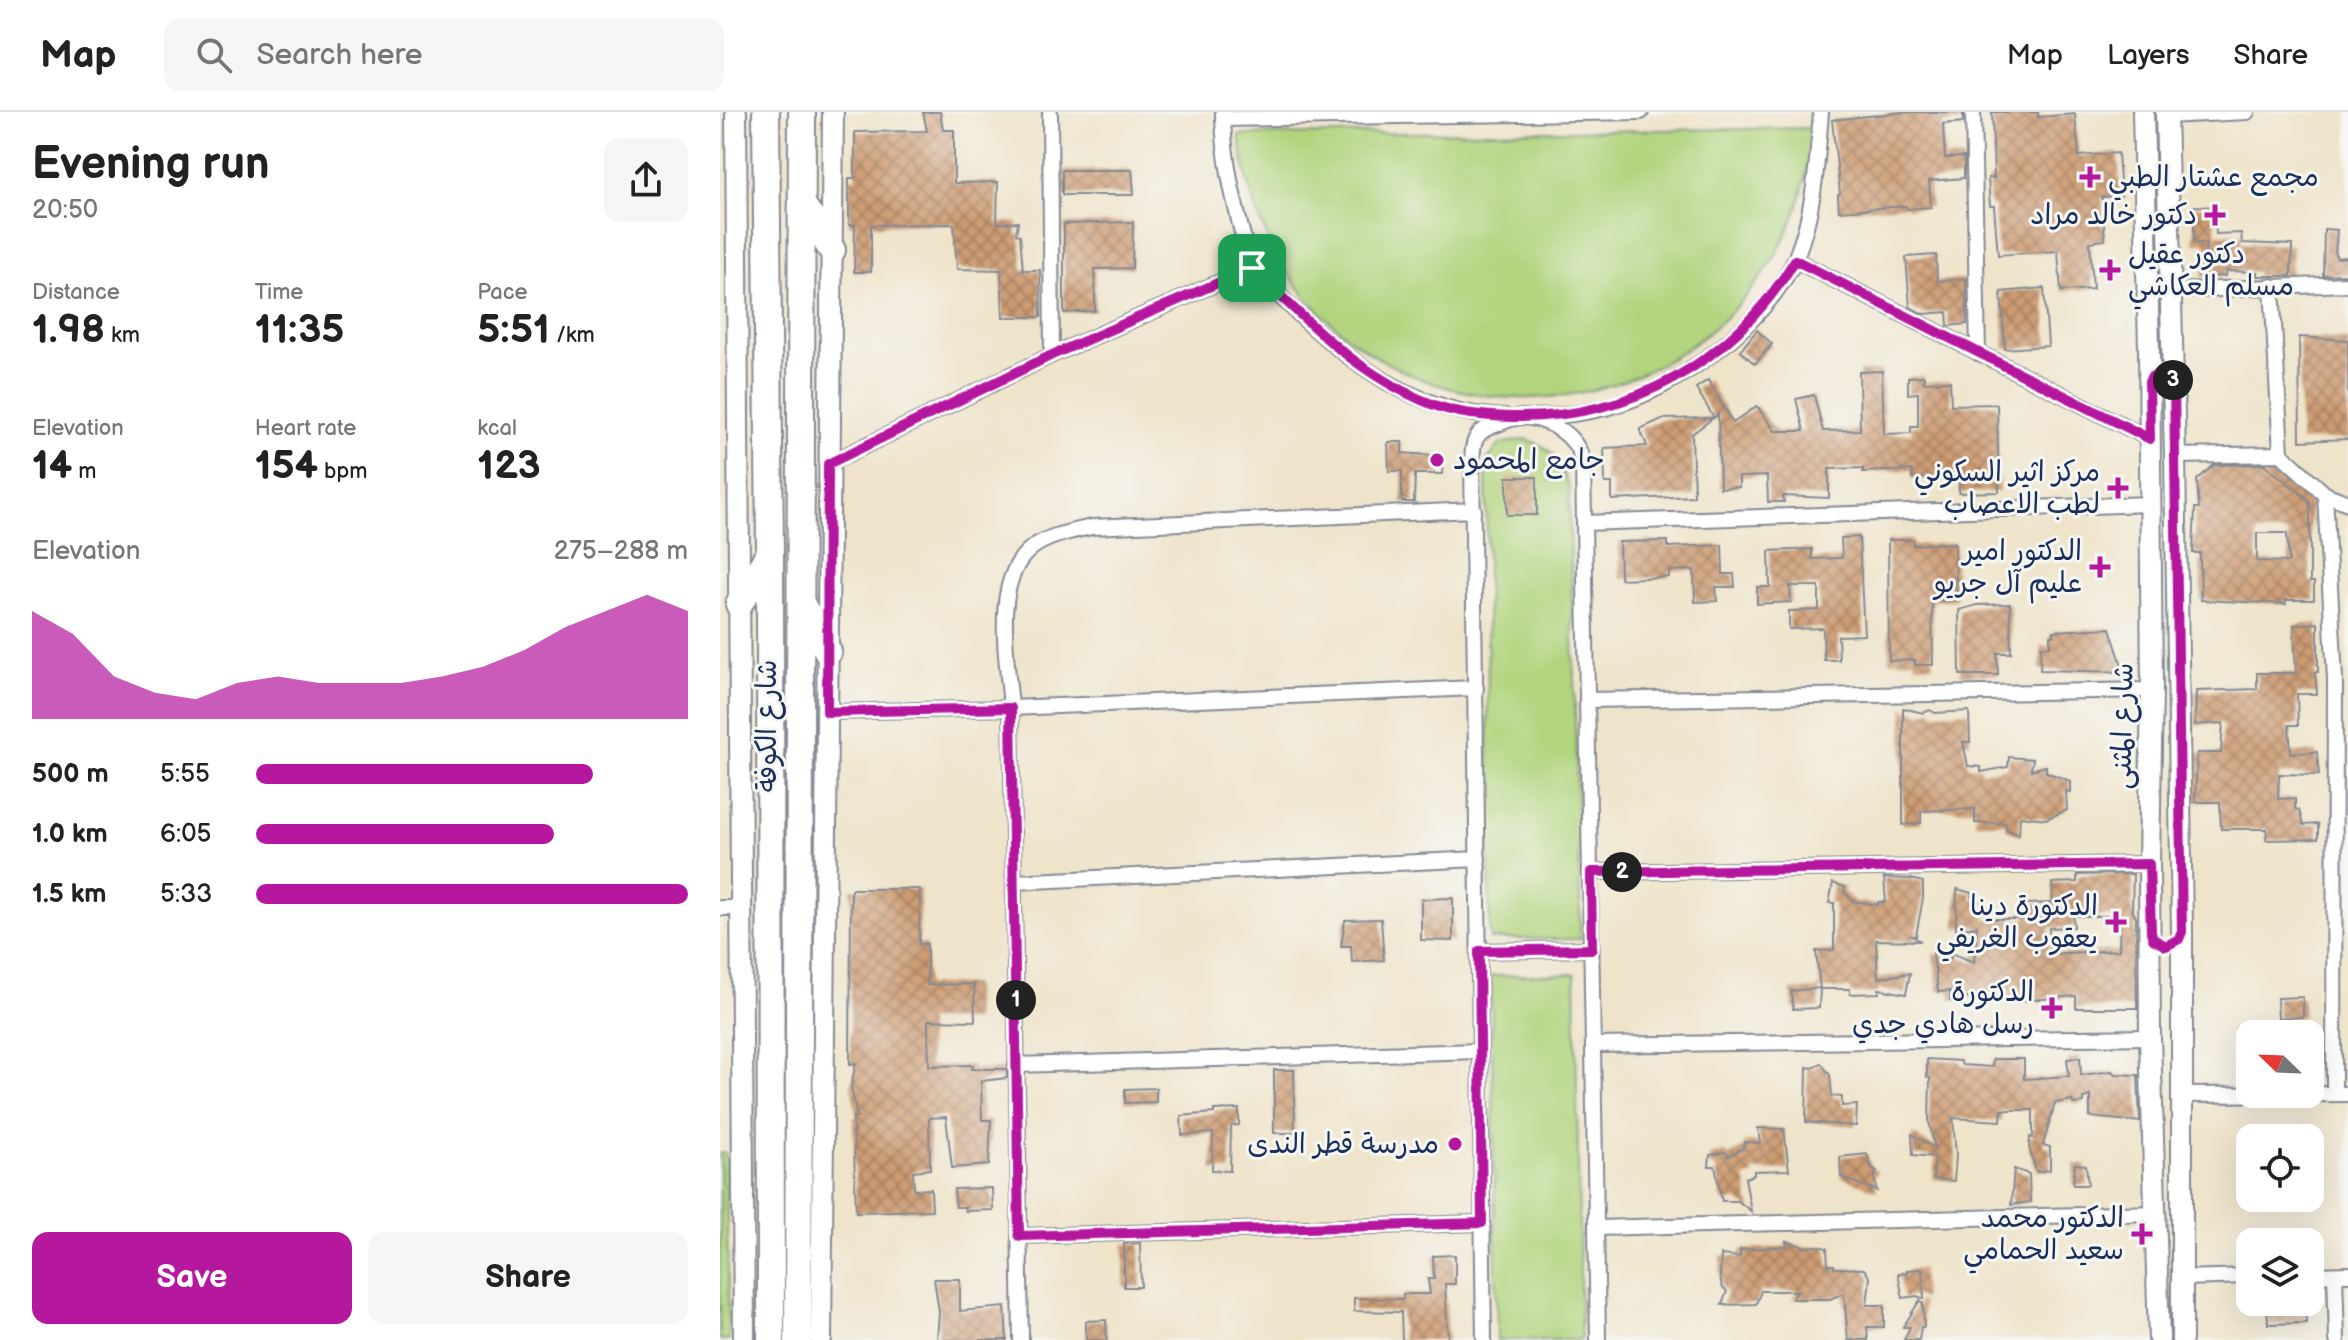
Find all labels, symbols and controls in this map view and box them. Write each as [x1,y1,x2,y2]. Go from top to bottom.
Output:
search box [164,19,724,91]
text: Map [40,33,116,78]
icon: search [192,33,236,77]
text: Search here [256,37,423,73]
text: Map [2007,39,2063,72]
text: Layers [2107,39,2190,72]
text: Share [2234,39,2308,72]
text: Evening run [32,138,269,191]
button: share [604,138,688,222]
place label: مجمع عشتار الطبي [2108,161,2319,201]
marker: مجمع عشتار الطبي [2079,166,2101,188]
text: 20:50 [32,195,98,226]
place label: دكتور خالد مراد [2030,199,2197,232]
marker: دكتور خالد مراد [2204,204,2226,226]
pin [1218,234,1286,302]
place label: دكتور عقيل مسلم العكاشي [2128,238,2294,310]
icon: arrive [1230,246,1274,290]
marker: دكتور عقيل مسلم العكاشي [2099,259,2121,281]
text: Distance [32,279,120,306]
text: Time [255,279,303,306]
text: Pace [477,279,528,306]
text: 1.98 [32,306,105,354]
text: 11:35 [255,306,344,354]
text: 5:51 [477,306,550,354]
text: km [105,322,140,349]
text: /km [550,322,595,349]
pin: 3 [2153,360,2193,400]
text: 3 [2167,366,2179,393]
text: Elevation [32,415,124,442]
text: Heart rate [255,415,356,442]
text: kcal [477,415,517,442]
text: 14 [32,442,72,490]
text: 154 [255,442,318,490]
text: 123 [477,442,541,490]
place label: جامع المحمود [1453,444,1605,479]
marker: جامع المحمود [1428,451,1446,469]
place label: مركز اثير السكوني لطب الاعصاب [1914,456,2100,521]
text: m [72,458,97,485]
text: bpm [318,458,367,485]
marker: مركز اثير السكوني لطب الاعصاب [2107,477,2129,499]
place label: الدكتور امير عليم آل جريو [1932,535,2082,604]
text: Elevation [32,536,140,567]
text: 275–288 m [554,536,688,567]
marker: الدكتور امير عليم آل جريو [2089,556,2111,578]
street label: شارع الكوفة [751,660,786,792]
street label: شارع المثنى [2105,662,2143,790]
text: 500 m [32,759,109,790]
text: 5:55 [160,759,210,790]
text: 1.0 km [32,819,108,850]
text: 6:05 [160,819,211,850]
pin: 2 [1602,852,1642,892]
text: 2 [1615,858,1629,885]
text: 1.5 km [32,879,107,910]
text: 5:33 [160,879,212,910]
place label: الدكتورة دينا يعقوب الغريفي [1936,890,2098,962]
marker: الدكتورة دينا يعقوب الغريفي [2105,911,2127,933]
place label: الدكتورة رسل هادي جدي [1852,976,2034,1044]
pin: 1 [996,980,1036,1020]
text: 1 [1011,986,1021,1013]
marker: الدكتورة رسل هادي جدي [2041,997,2063,1019]
north arrow [2236,1020,2324,1108]
map controls [2236,1020,2324,1316]
button: locate [2236,1124,2324,1212]
place label: مدرسة قطر الندى [1247,1128,1439,1161]
marker: مدرسة قطر الندى [1446,1135,1464,1153]
place label: الدكتور محمد سعيد الحمامي [1963,1202,2124,1274]
marker: الدكتور محمد سعيد الحمامي [2131,1223,2153,1245]
button: layers [2236,1228,2324,1316]
button: Save [32,1232,352,1324]
button: Share [368,1232,688,1324]

